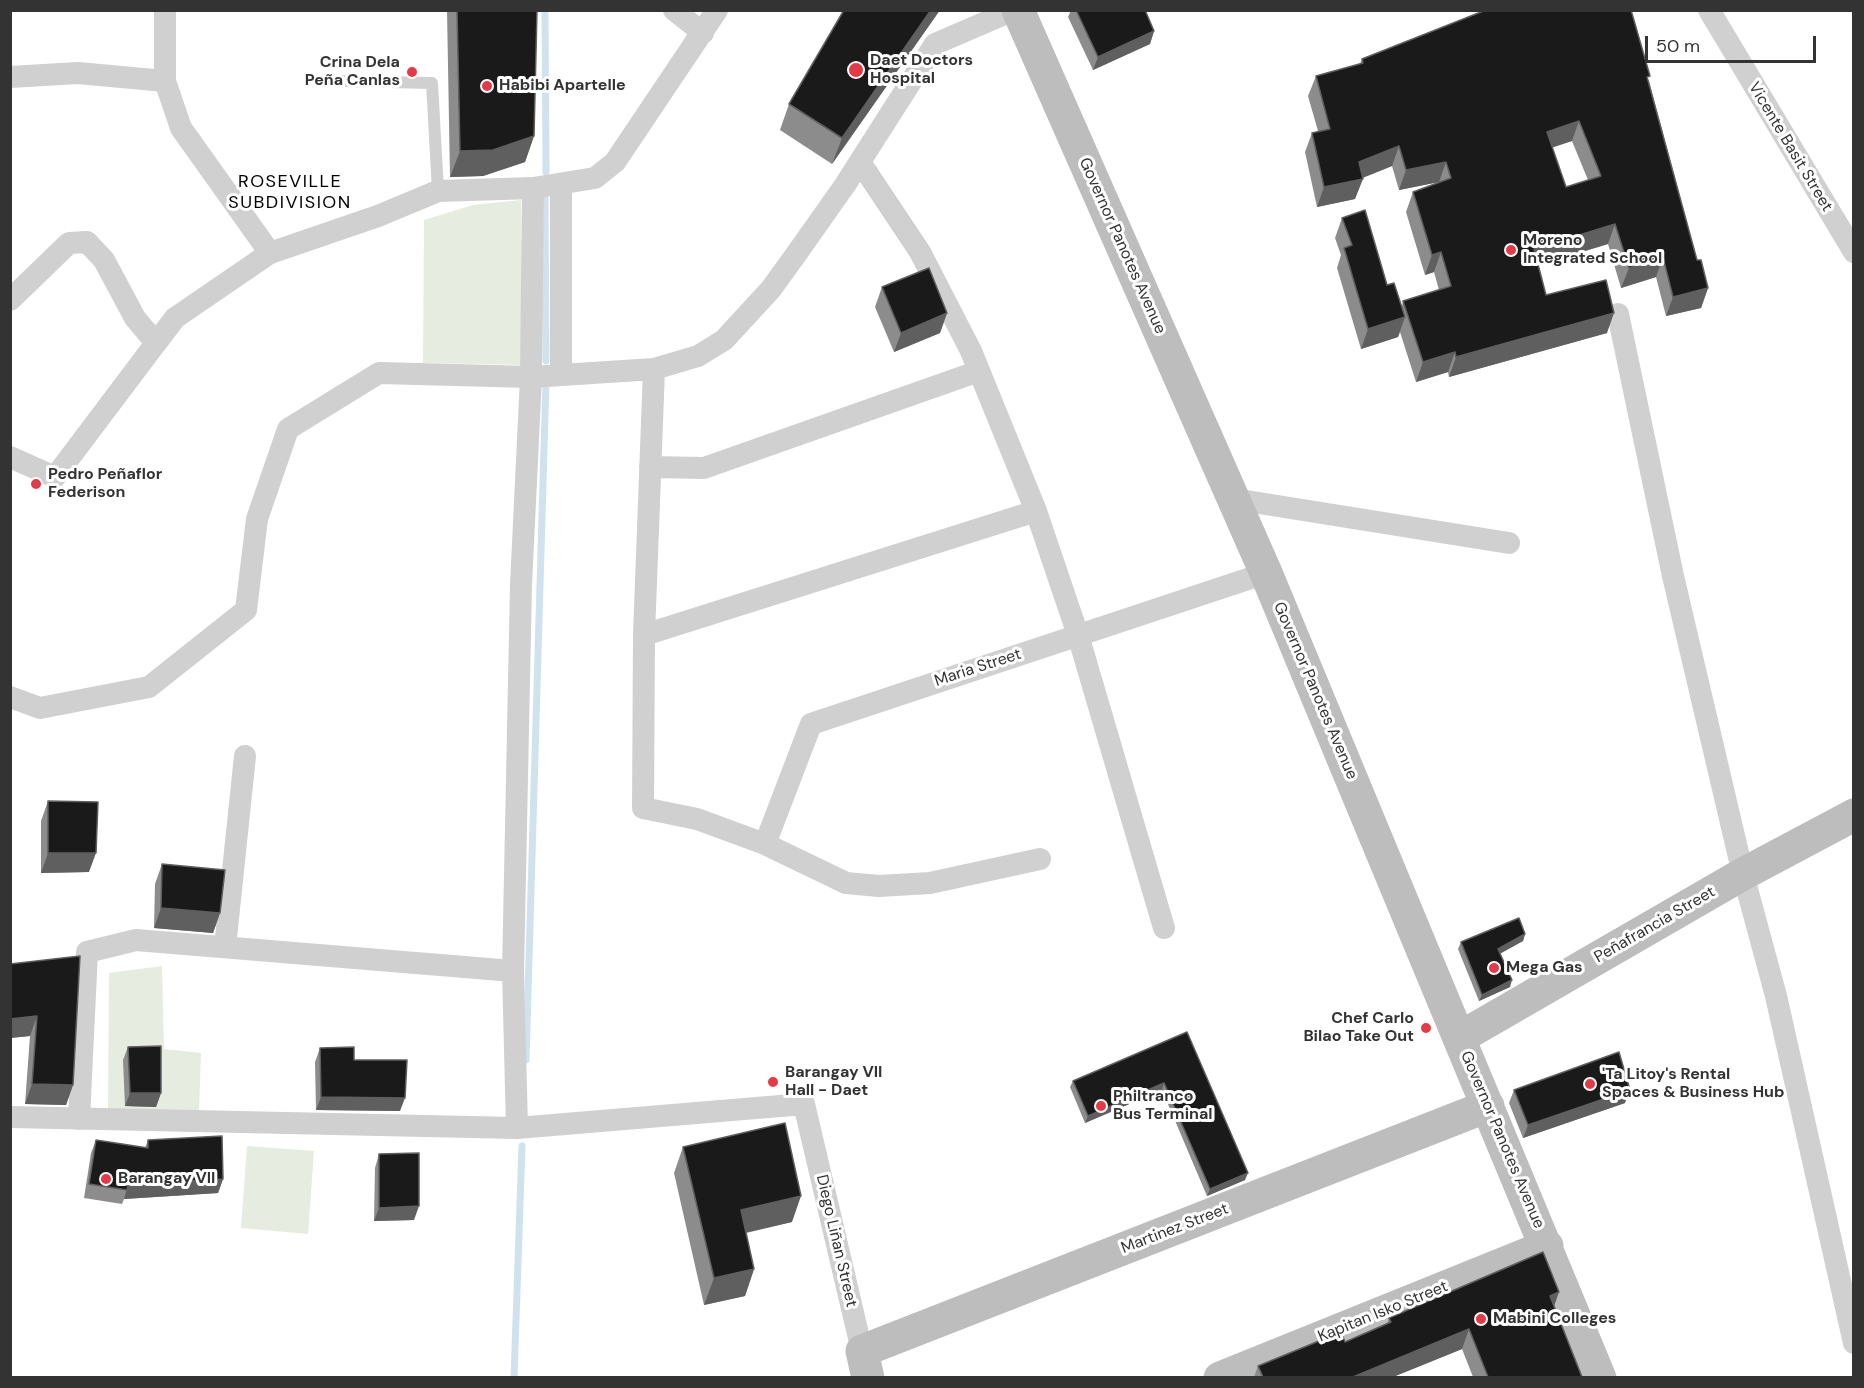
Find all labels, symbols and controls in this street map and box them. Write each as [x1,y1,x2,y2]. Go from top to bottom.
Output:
scale bar [1648,24,1819,62]
text: 50 m [1656,34,1700,58]
place label: Daet Doctors Hospital [870,51,973,89]
place label: Crina Dela Peña Canlas [305,53,400,91]
marker: Daet Doctors Hospital [847,61,865,79]
marker: Crina Dela Peña Canlas [405,65,419,79]
place label: Habibi Apartelle [499,76,626,96]
marker: Habibi Apartelle [480,79,494,93]
street label: Vicente Basit Street [1744,79,1836,215]
street label: Governor Panotes Avenue [1074,155,1170,337]
district label: ROSEVILLE SUBDIVISION [228,171,352,213]
place label: Moreno Integrated School [1523,231,1662,269]
marker: Moreno Integrated School [1504,243,1518,257]
place label: Pedro Peñaflor Federison [48,465,162,503]
marker: Pedro Peñaflor Federison [29,477,43,491]
street label: Governor Panotes Avenue [1269,599,1361,783]
street label: Maria Street [932,645,1024,691]
street label: Peñafrancia Street [1591,883,1719,967]
place label: Mega Gas [1506,958,1583,978]
marker: Mega Gas [1487,961,1501,975]
place label: Chef Carlo Bilao Take Out [1303,1009,1414,1047]
marker: Chef Carlo Bilao Take Out [1419,1021,1433,1035]
street label: Governor Panotes Avenue [1456,1048,1548,1232]
place label: Barangay VII Hall - Daet [785,1063,882,1101]
place label: 'Ta Litoy's Rental Spaces & Business Hub [1602,1065,1784,1103]
marker: Barangay VII Hall - Daet [766,1075,780,1089]
marker: 'Ta Litoy's Rental Spaces & Business Hub [1583,1077,1597,1091]
place label: Philtranco Bus Terminal [1113,1087,1213,1125]
marker: Philtranco Bus Terminal [1094,1099,1108,1113]
place label: Barangay VII [118,1169,215,1189]
marker: Barangay VII [99,1172,113,1186]
street label: Diego Liñan Street [811,1173,861,1309]
street label: Martinez Street [1119,1200,1231,1258]
street label: Kapitan Isko Street [1315,1277,1451,1347]
place label: Mabini Colleges [1493,1309,1616,1329]
marker: Mabini Colleges [1474,1312,1488,1326]

